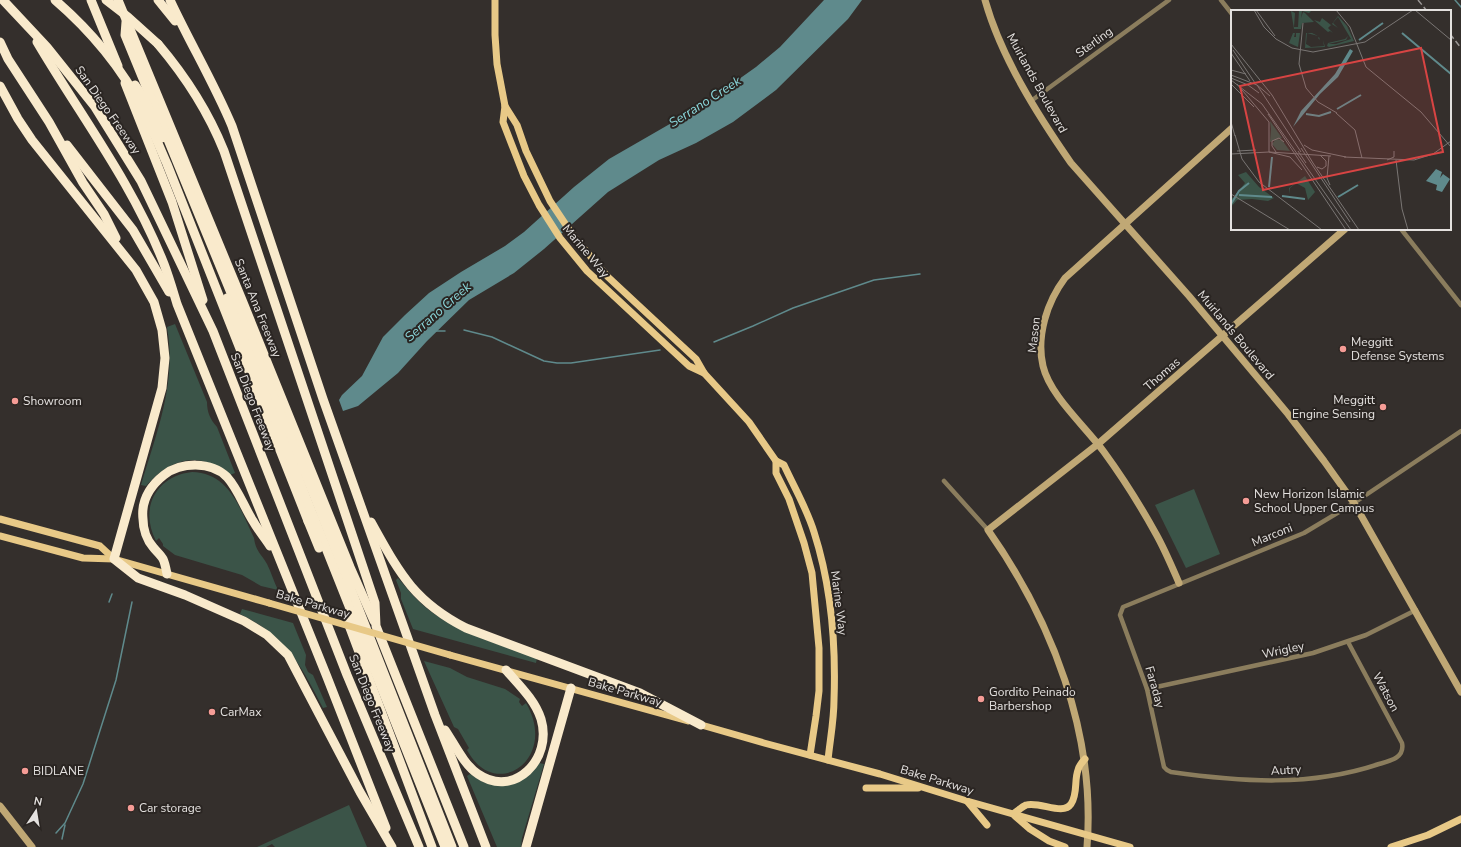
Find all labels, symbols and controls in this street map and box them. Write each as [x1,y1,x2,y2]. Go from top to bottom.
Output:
inset map [1231,10,1451,230]
street label: Sterling [1072,23,1116,61]
street label: Muirlands Boulevard [1003,30,1071,136]
street label: San Diego Freeway [72,63,145,158]
water label: Serrano Creek [665,72,745,132]
street label: Marine Way [559,221,614,282]
street label: Santa Ana Freeway [231,256,285,360]
water label: Serrano Creek [401,278,475,346]
street label: Muirlands Boulevard [1194,287,1278,383]
street label: Mason [1024,316,1044,354]
place label: Meggitt Defense Systems [1351,334,1444,364]
marker: Meggitt Defense Systems [1338,344,1348,354]
street label: San Diego Freeway [227,350,279,454]
street label: Thomas [1140,354,1184,394]
place label: Meggitt Engine Sensing [1292,392,1376,422]
place label: Showroom [23,393,82,409]
marker: Showroom [10,396,20,406]
marker: Meggitt Engine Sensing [1378,402,1388,412]
place label: New Horizon Islamic School Upper Campus [1254,486,1374,516]
marker: New Horizon Islamic School Upper Campus [1241,496,1251,506]
street label: Marconi [1249,520,1295,550]
street label: Marine Way [827,570,851,637]
street label: Bake Parkway [274,586,353,622]
street label: Wrigley [1260,638,1306,662]
street label: San Diego Freeway [345,652,399,755]
street label: Faraday [1141,664,1169,711]
street label: Watson [1369,670,1403,714]
street label: Bake Parkway [586,674,665,710]
place label: Gordito Peinado Barbershop [989,684,1076,714]
marker: Gordito Peinado Barbershop [976,694,986,704]
place label: CarMax [220,704,262,720]
marker: CarMax [207,707,217,717]
street label: Bake Parkway [898,761,976,799]
street label: Autry [1270,761,1302,779]
place label: BIDLANE [33,763,84,779]
marker: BIDLANE [20,766,30,776]
north arrow [16,791,56,831]
text: N [32,794,44,810]
place label: Car storage [139,800,201,816]
marker: Car storage [126,803,136,813]

